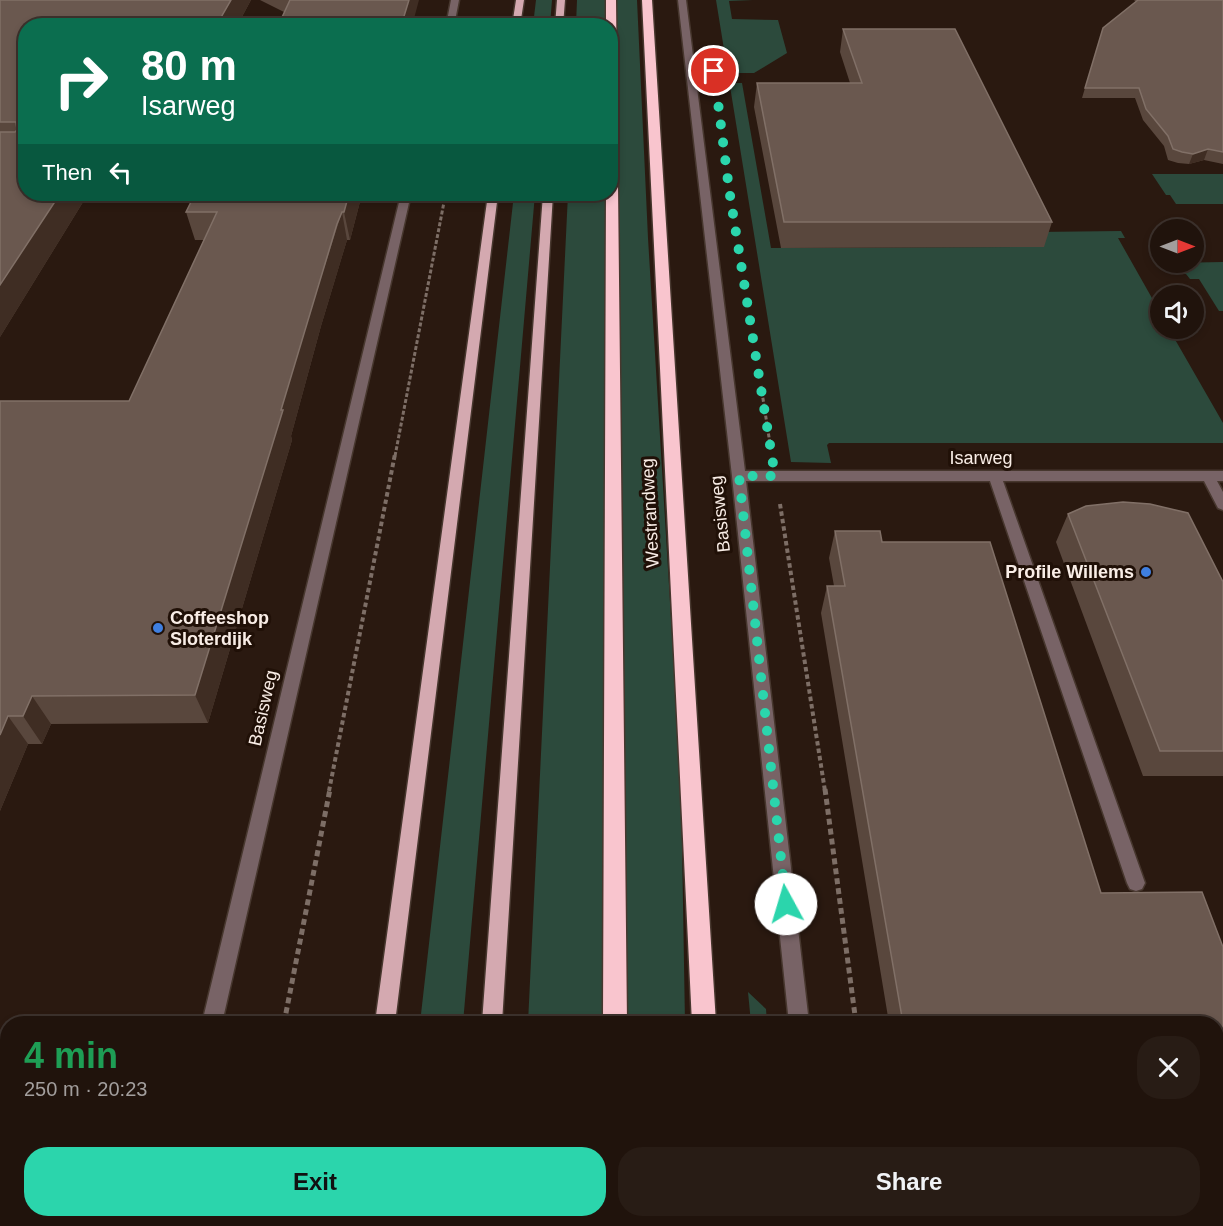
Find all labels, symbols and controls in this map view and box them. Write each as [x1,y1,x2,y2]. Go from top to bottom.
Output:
icon: right [42,42,120,120]
text: 80 m [141,42,237,89]
pin [688,45,739,96]
icon: arrive [697,54,730,87]
text: Isarweg [141,91,236,121]
icon: left [104,156,137,189]
text: Then [42,160,92,185]
north arrow [1150,219,1204,273]
map controls [1150,219,1204,339]
button: sound [1150,285,1204,339]
street label: Isarweg [949,448,1013,468]
street label: Westrandweg [637,458,663,568]
street label: Basisweg [706,475,734,553]
place label: Profile Willems [1005,562,1134,582]
marker: Profile Willems [1139,565,1153,579]
place label: Coffeeshop Sloterdijk [170,608,269,649]
marker: Coffeeshop Sloterdijk [151,621,165,635]
street label: Basisweg [245,668,281,748]
position arrow [754,872,818,936]
text: 4 min [24,1035,118,1076]
button: close [1137,1036,1200,1099]
text: 250 m · 20:23 [24,1078,147,1100]
button: Exit [24,1147,606,1216]
button: Share [618,1147,1200,1216]

